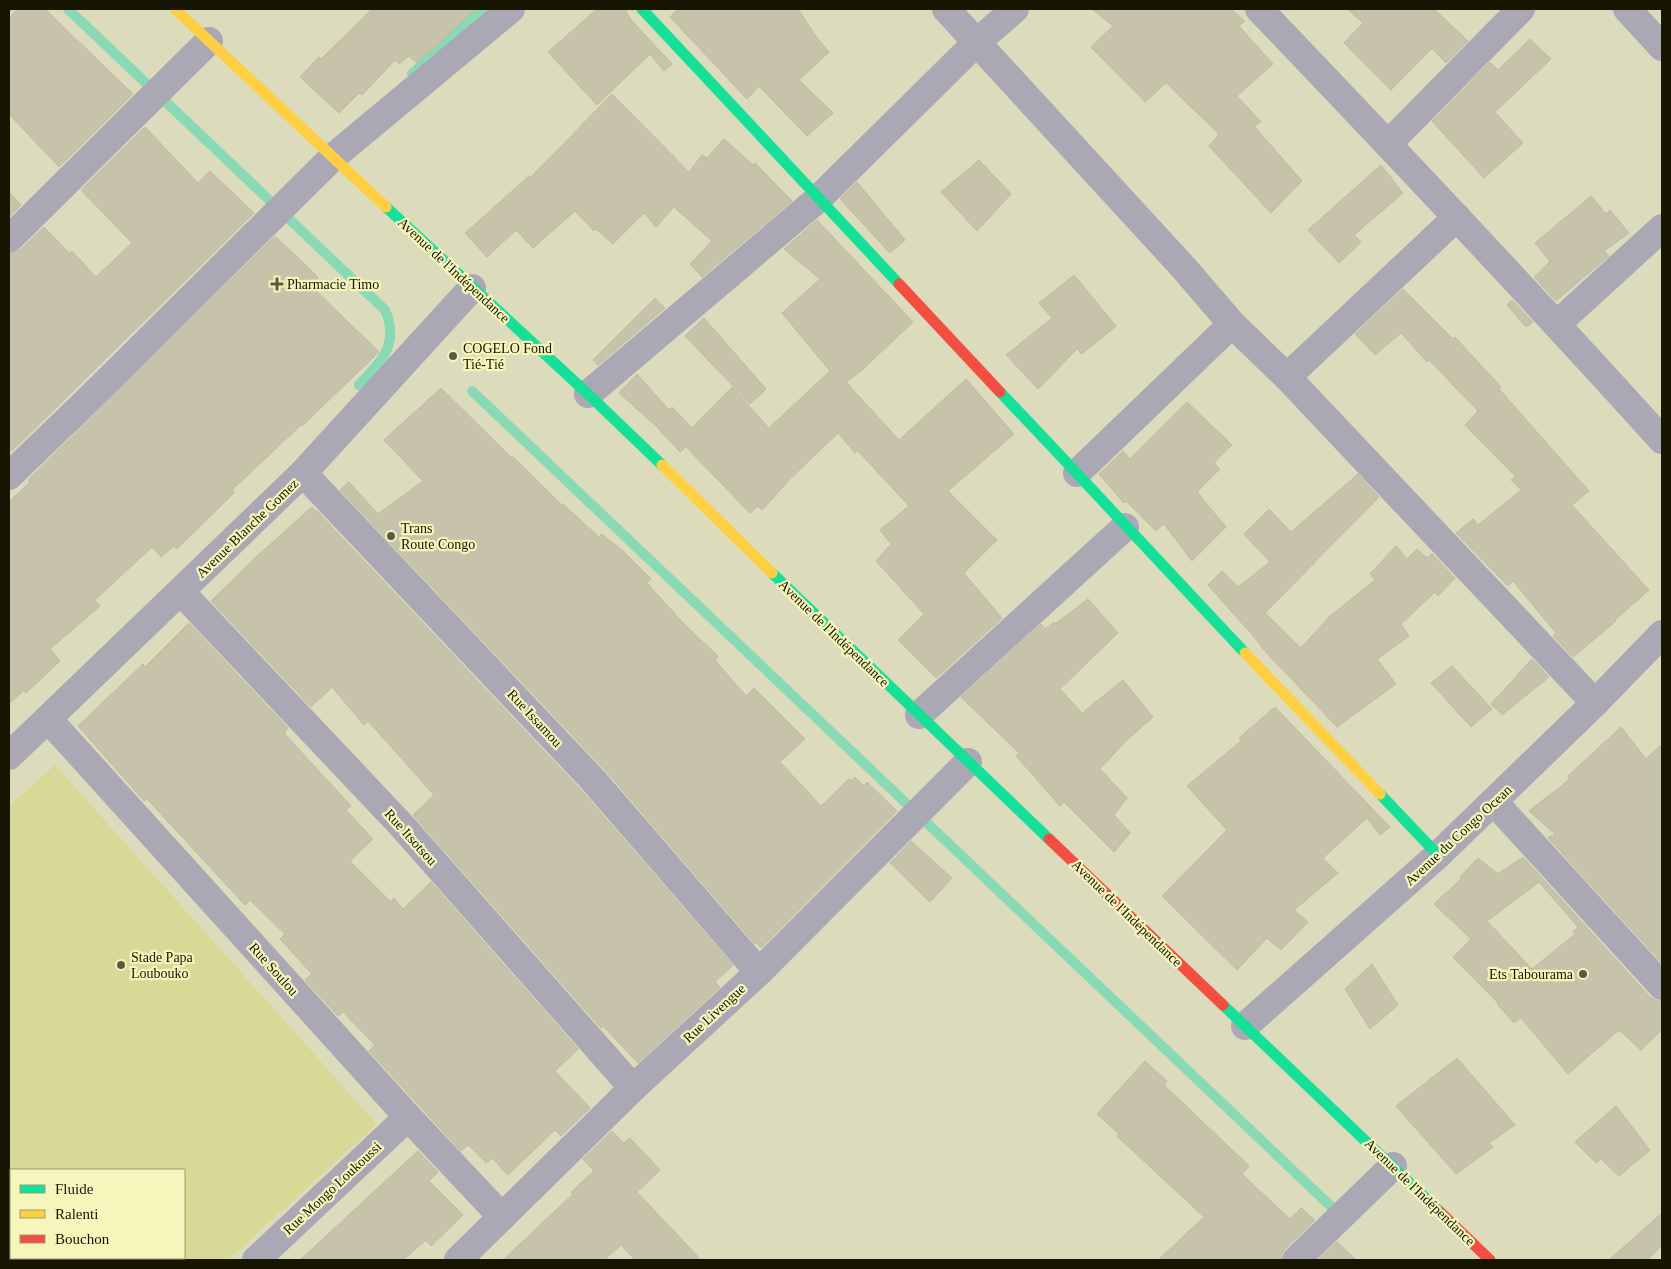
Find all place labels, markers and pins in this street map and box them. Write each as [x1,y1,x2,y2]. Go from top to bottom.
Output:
place label: Pharmacie Timo [287,277,379,292]
marker: Pharmacie Timo [271,278,283,290]
place label: COGELO Fond Tié-Tié [463,341,552,372]
marker: COGELO Fond Tié-Tié [447,350,459,362]
place label: Trans Route Congo [401,521,475,552]
marker: Trans Route Congo [385,530,397,542]
place label: Stade Papa Loubouko [131,950,194,981]
marker: Stade Papa Loubouko [115,959,127,971]
place label: Ets Tabourama [1489,967,1574,982]
marker: Ets Tabourama [1577,968,1589,980]

